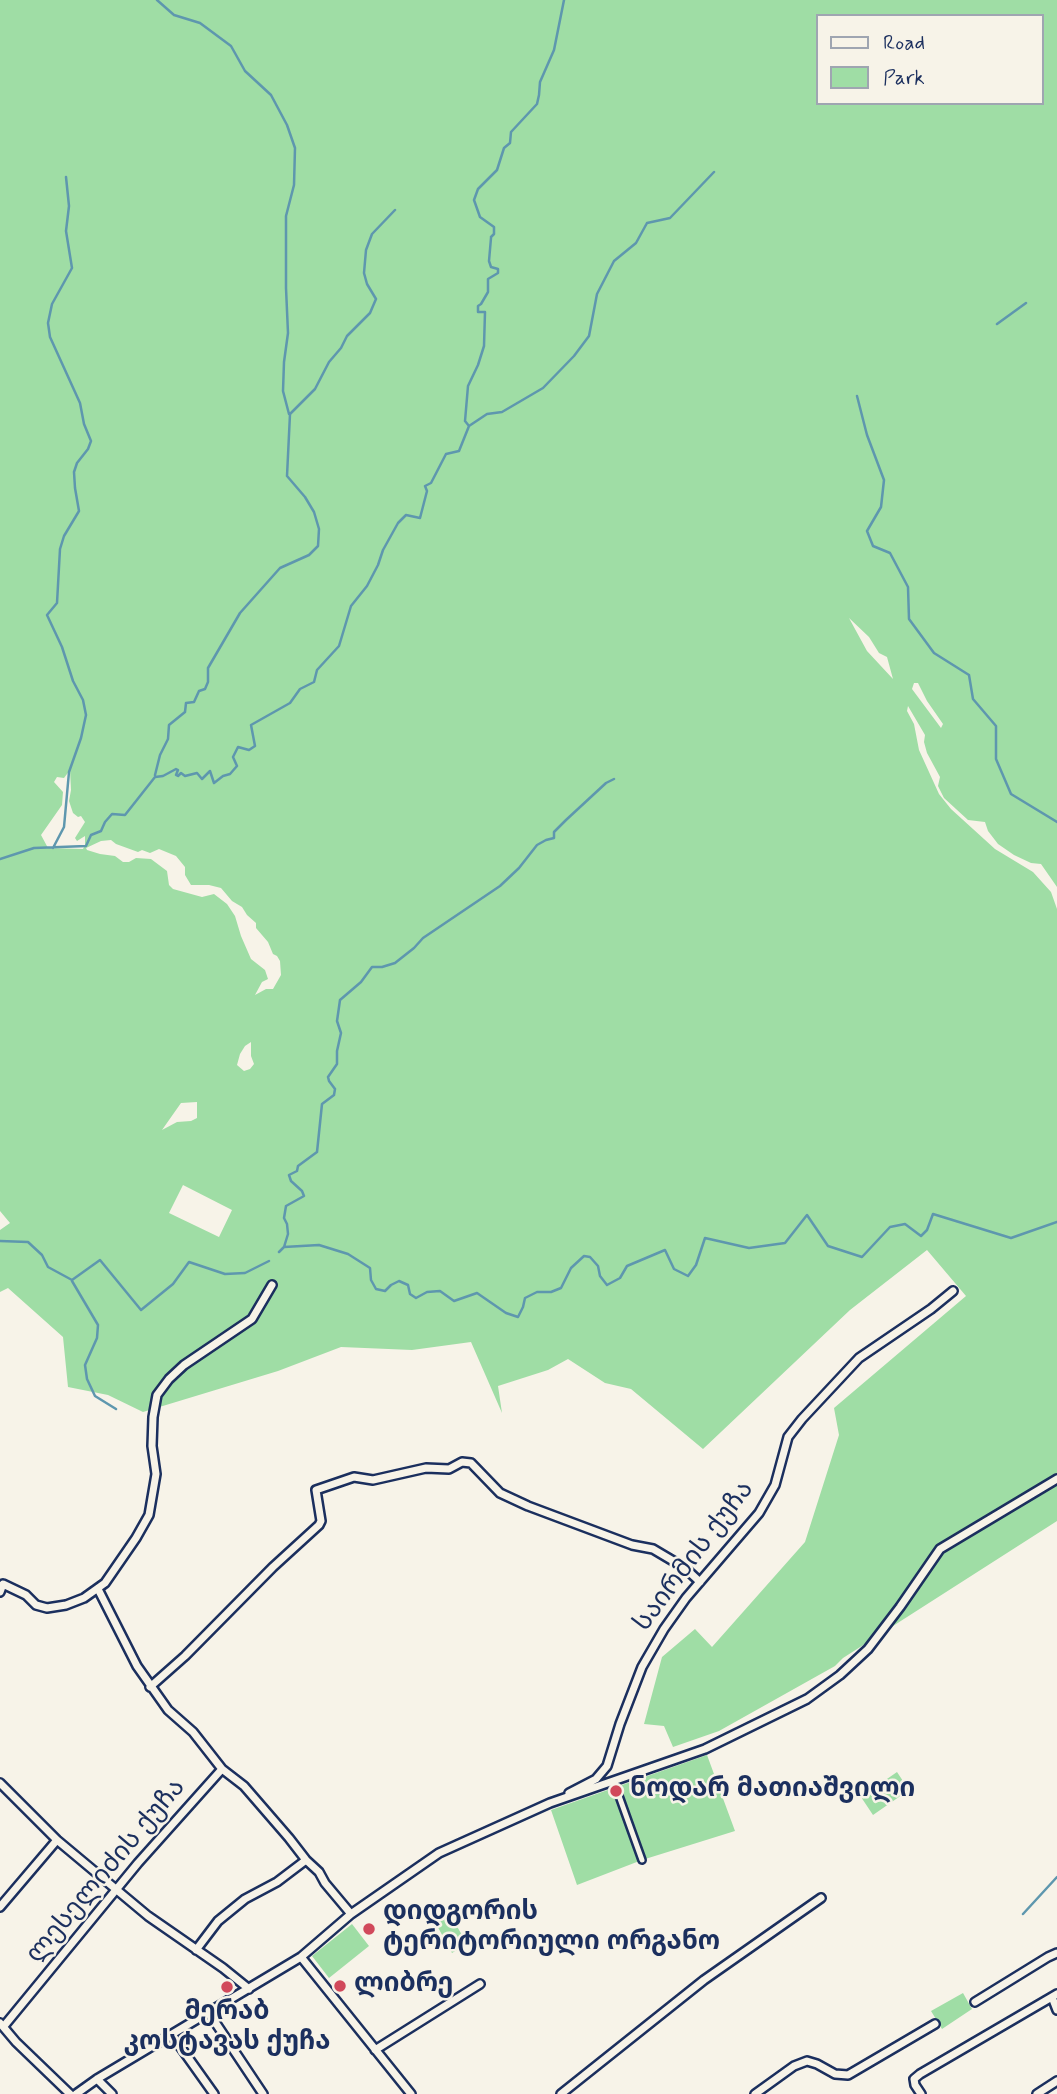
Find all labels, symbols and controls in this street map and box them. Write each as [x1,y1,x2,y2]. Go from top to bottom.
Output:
legend [816,14,1043,105]
text: Road [883,29,925,57]
text: Park [883,64,925,92]
street label: საირმის ქუჩა [628,1476,762,1638]
street label: ლესელიძის ქუჩა [21,1774,193,1970]
place label: ნოდარ მათიაშვილი [630,1775,915,1807]
marker: ნოდარ მათიაშვილი [608,1783,624,1799]
place label: დიდგორის ტერიტორიული ორგანო [383,1898,720,1960]
marker: დიდგორის ტერიტორიული ორგანო [361,1921,377,1937]
place label: ლიბრე [354,1970,453,2002]
marker: ლიბრე [332,1978,348,1994]
marker: მერაბ კოსტავას ქუჩა [219,1979,235,1995]
place label: მერაბ კოსტავას ქუჩა [124,1998,330,2060]

